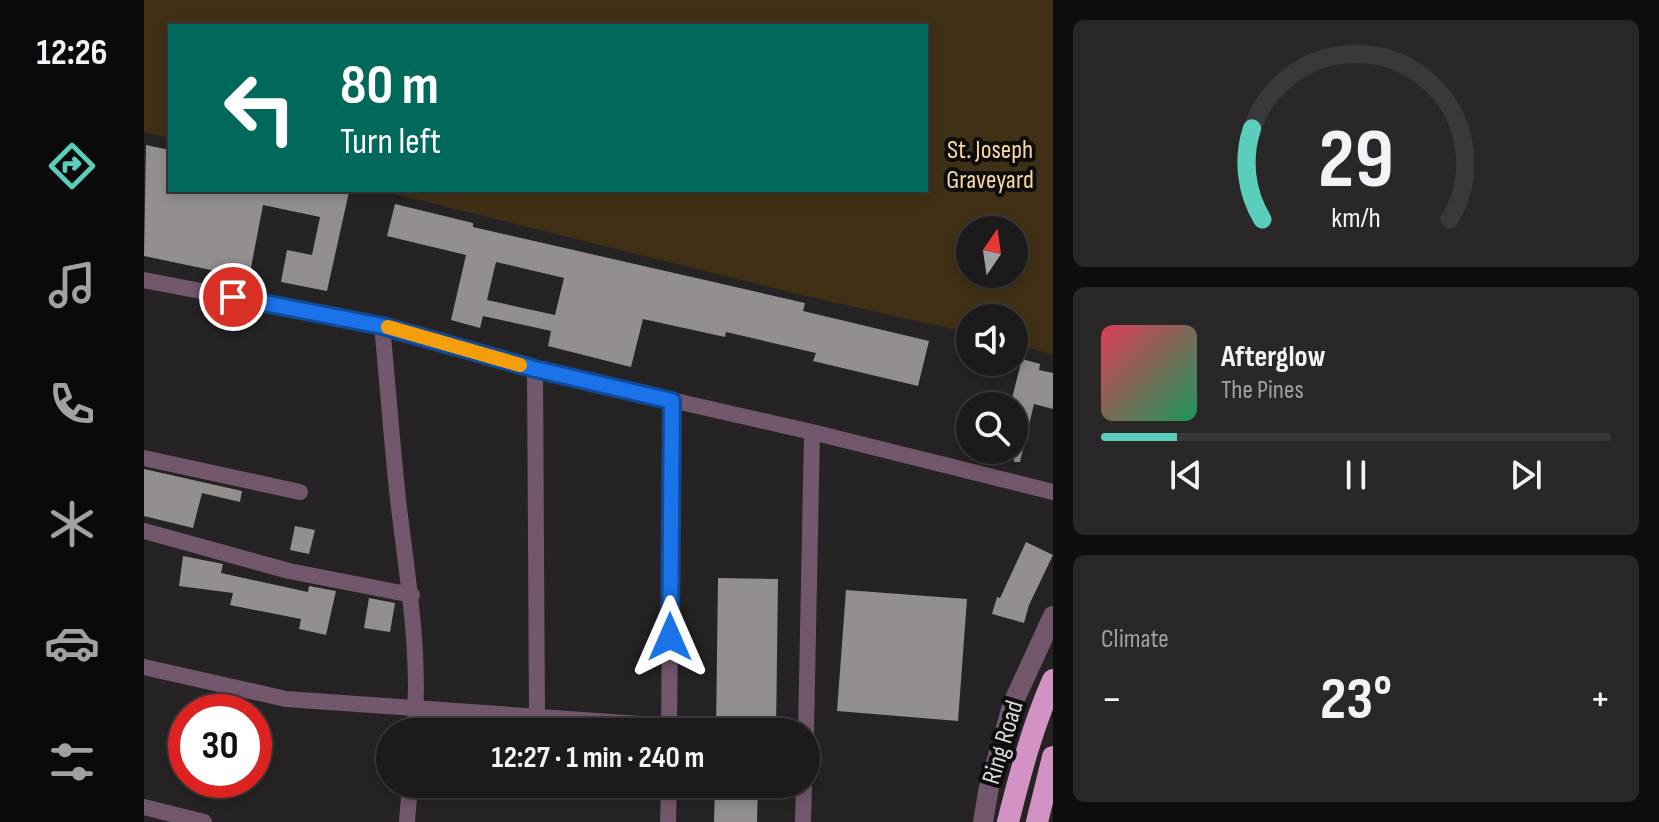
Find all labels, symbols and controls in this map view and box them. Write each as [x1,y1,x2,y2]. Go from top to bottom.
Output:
text: 12:26 [36,32,108,75]
text: 80 m [340,53,439,120]
icon: left [208,56,312,160]
text: 29 [1318,110,1394,210]
text: Turn left [340,121,441,164]
park label: St. Joseph Graveyard [946,135,1034,196]
icon: directions [44,138,100,194]
text: km/h [1331,201,1381,236]
north arrow [956,216,1028,288]
map controls [956,216,1028,464]
icon: music [44,257,100,313]
pin [199,263,267,331]
icon: arrive [211,275,255,319]
button: sound [956,304,1028,376]
text: Afterglow [1221,339,1326,375]
text: The Pines [1221,375,1304,406]
icon: phone [44,376,100,432]
button: search [956,392,1028,464]
icon: previous [1164,453,1208,497]
icon: pause [1334,453,1378,497]
icon: next [1504,453,1548,497]
icon: climate [44,496,100,552]
position arrow [628,595,712,679]
icon: car [44,615,100,671]
text: Climate [1101,624,1169,655]
text: 23° [1320,664,1392,736]
text: − [1101,673,1123,726]
text: + [1589,673,1611,726]
speed limit sign: 30 [168,694,272,798]
street label: Ring Road [976,697,1031,788]
icon: filters [44,734,100,790]
text: 12:27 · 1 min · 240 m [492,740,704,776]

